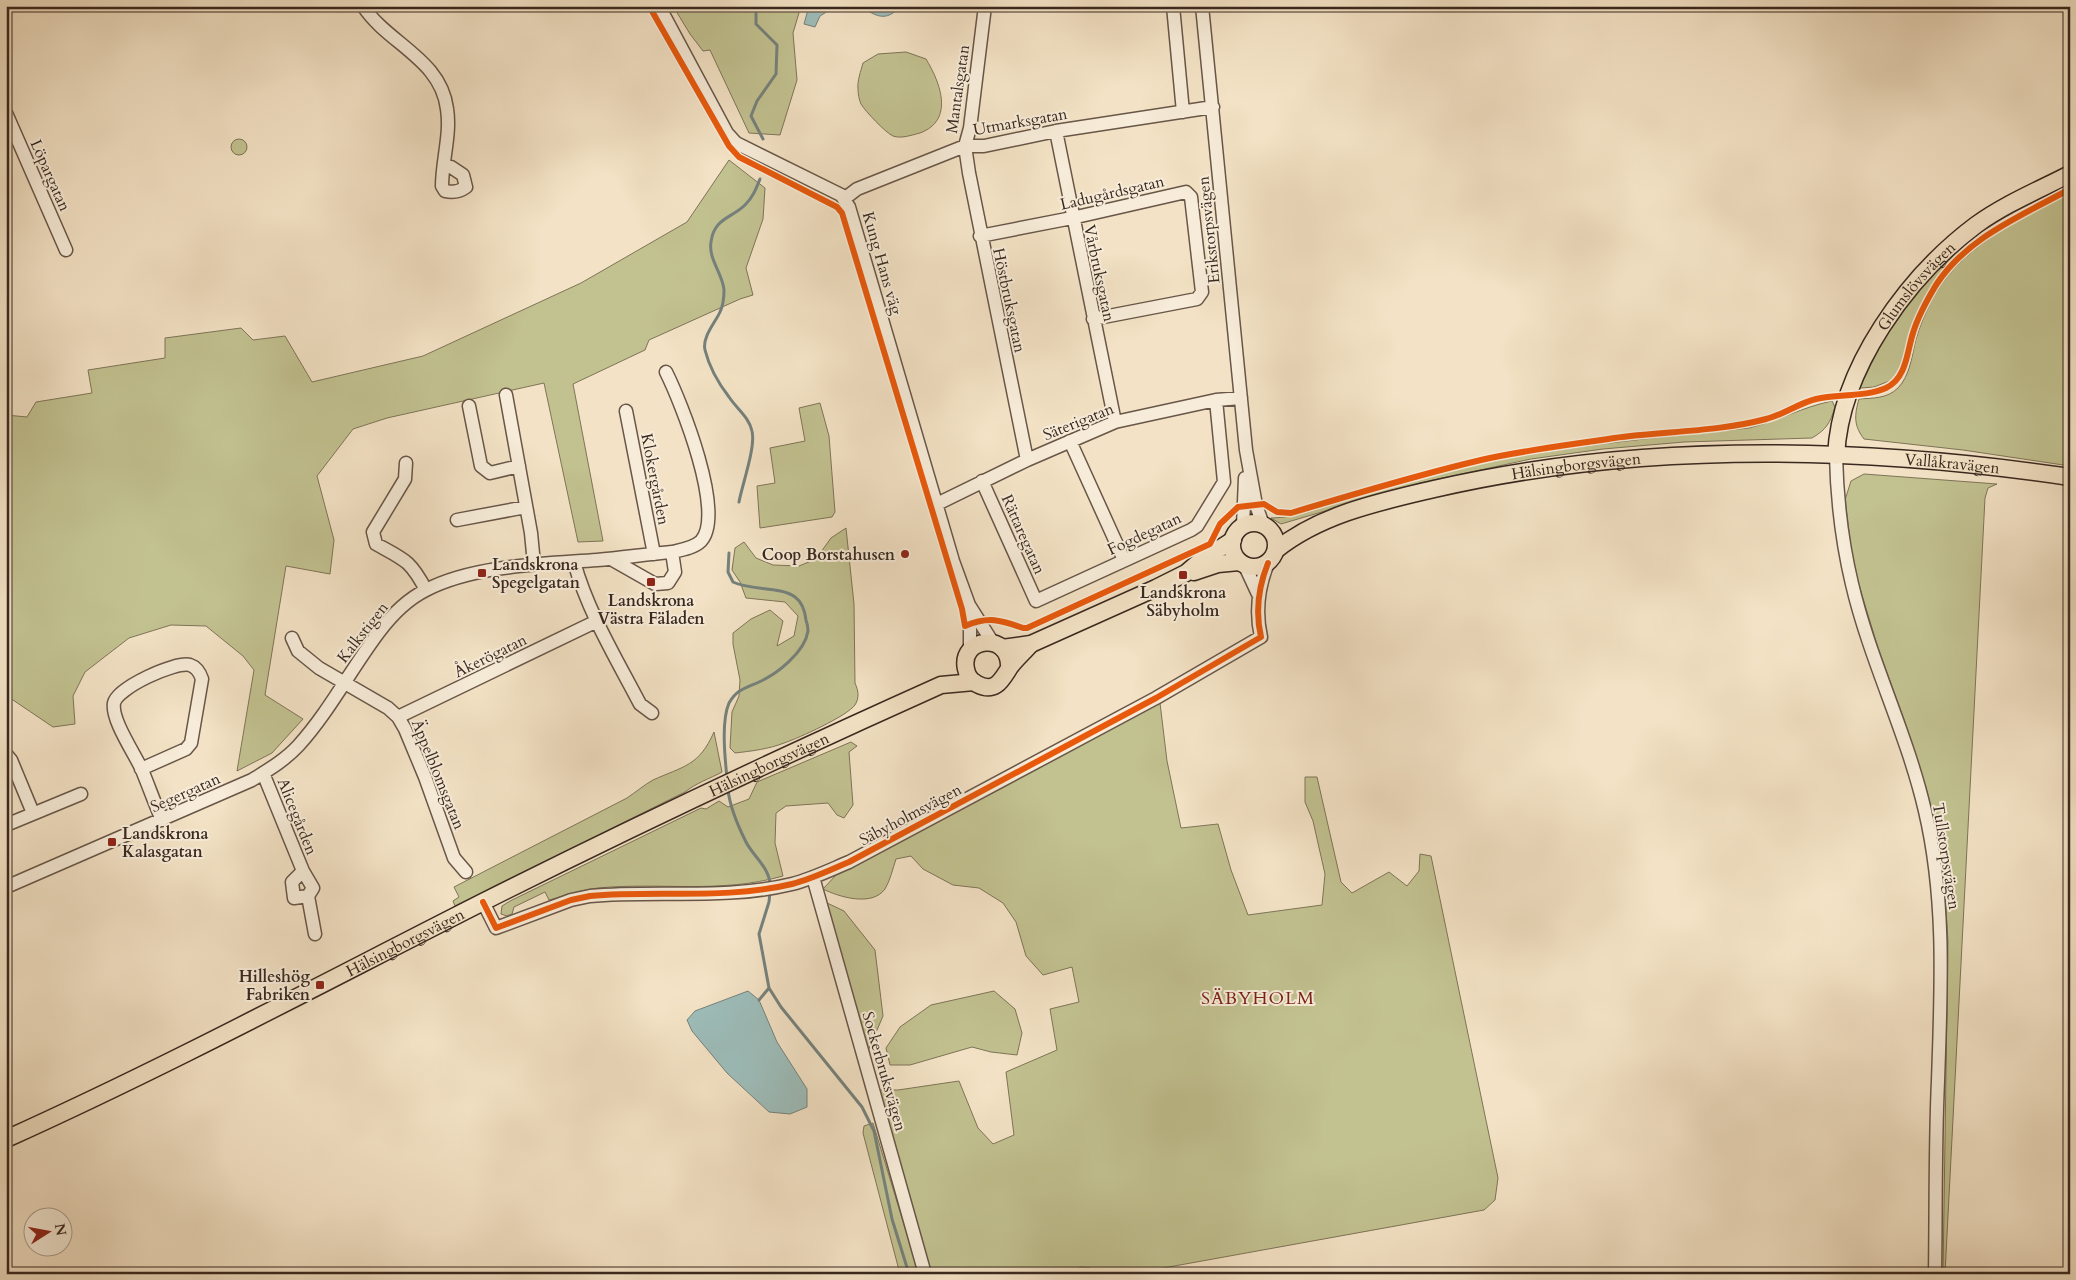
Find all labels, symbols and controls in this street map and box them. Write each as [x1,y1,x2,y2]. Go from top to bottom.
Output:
street label: Mantalsgatan [941,43,975,135]
street label: Utmarksgatan [971,103,1069,141]
street label: Löpargatan [24,136,76,215]
street label: Ladugårdsgatan [1058,170,1167,216]
street label: Erikstorpsvägen [1192,175,1226,285]
street label: Kung Hans väg [857,209,907,317]
street label: Vårbruksgatan [1078,223,1120,324]
street label: Glumslövsvägen [1872,237,1961,335]
street label: Höstbruksgatan [987,246,1031,355]
street label: Säterigatan [1040,398,1117,446]
street label: Klokergården [635,431,675,527]
street label: Hälsingborgsvägen [1510,448,1642,485]
street label: Vallåkravägen [1904,449,2001,480]
street label: Rättaregatan [996,491,1050,578]
street label: Fogdegatan [1104,507,1185,561]
place label: Coop Borstahusen [762,544,896,566]
marker: Coop Borstahusen [899,548,911,560]
place label: Landskrona Spegelgatan [492,554,581,594]
marker: Landskrona Spegelgatan [476,567,488,579]
marker: Landskrona Säbyholm [1177,569,1189,581]
marker: Landskrona Västra Fäladen [645,576,657,588]
place label: Landskrona Säbyholm [1140,582,1226,622]
place label: Landskrona Västra Fäladen [597,590,705,630]
street label: Kalkstigen [332,598,394,668]
street label: Åkerögatan [450,629,531,683]
street label: Äppelblomsgatan [406,716,470,833]
street label: Hälsingborgsvägen [705,727,833,802]
street label: Segergatan [147,768,224,818]
street label: Alicegården [272,775,322,858]
street label: Säbyholmsvägen [855,779,965,851]
street label: Tullstorpsvägen [1927,801,1965,911]
place label: Landskrona Kalasgatan [122,823,209,863]
marker: Landskrona Kalasgatan [106,836,118,848]
street label: Hälsingborgsvägen [342,903,468,982]
place label: Hilleshög Fabriken [239,966,311,1006]
marker: Hilleshög Fabriken [314,979,326,991]
district label: SÄBYHOLM [1201,986,1315,1011]
street label: Sockerbruksvägen [856,1009,912,1134]
north arrow [22,1208,72,1258]
text: N [50,1222,71,1237]

